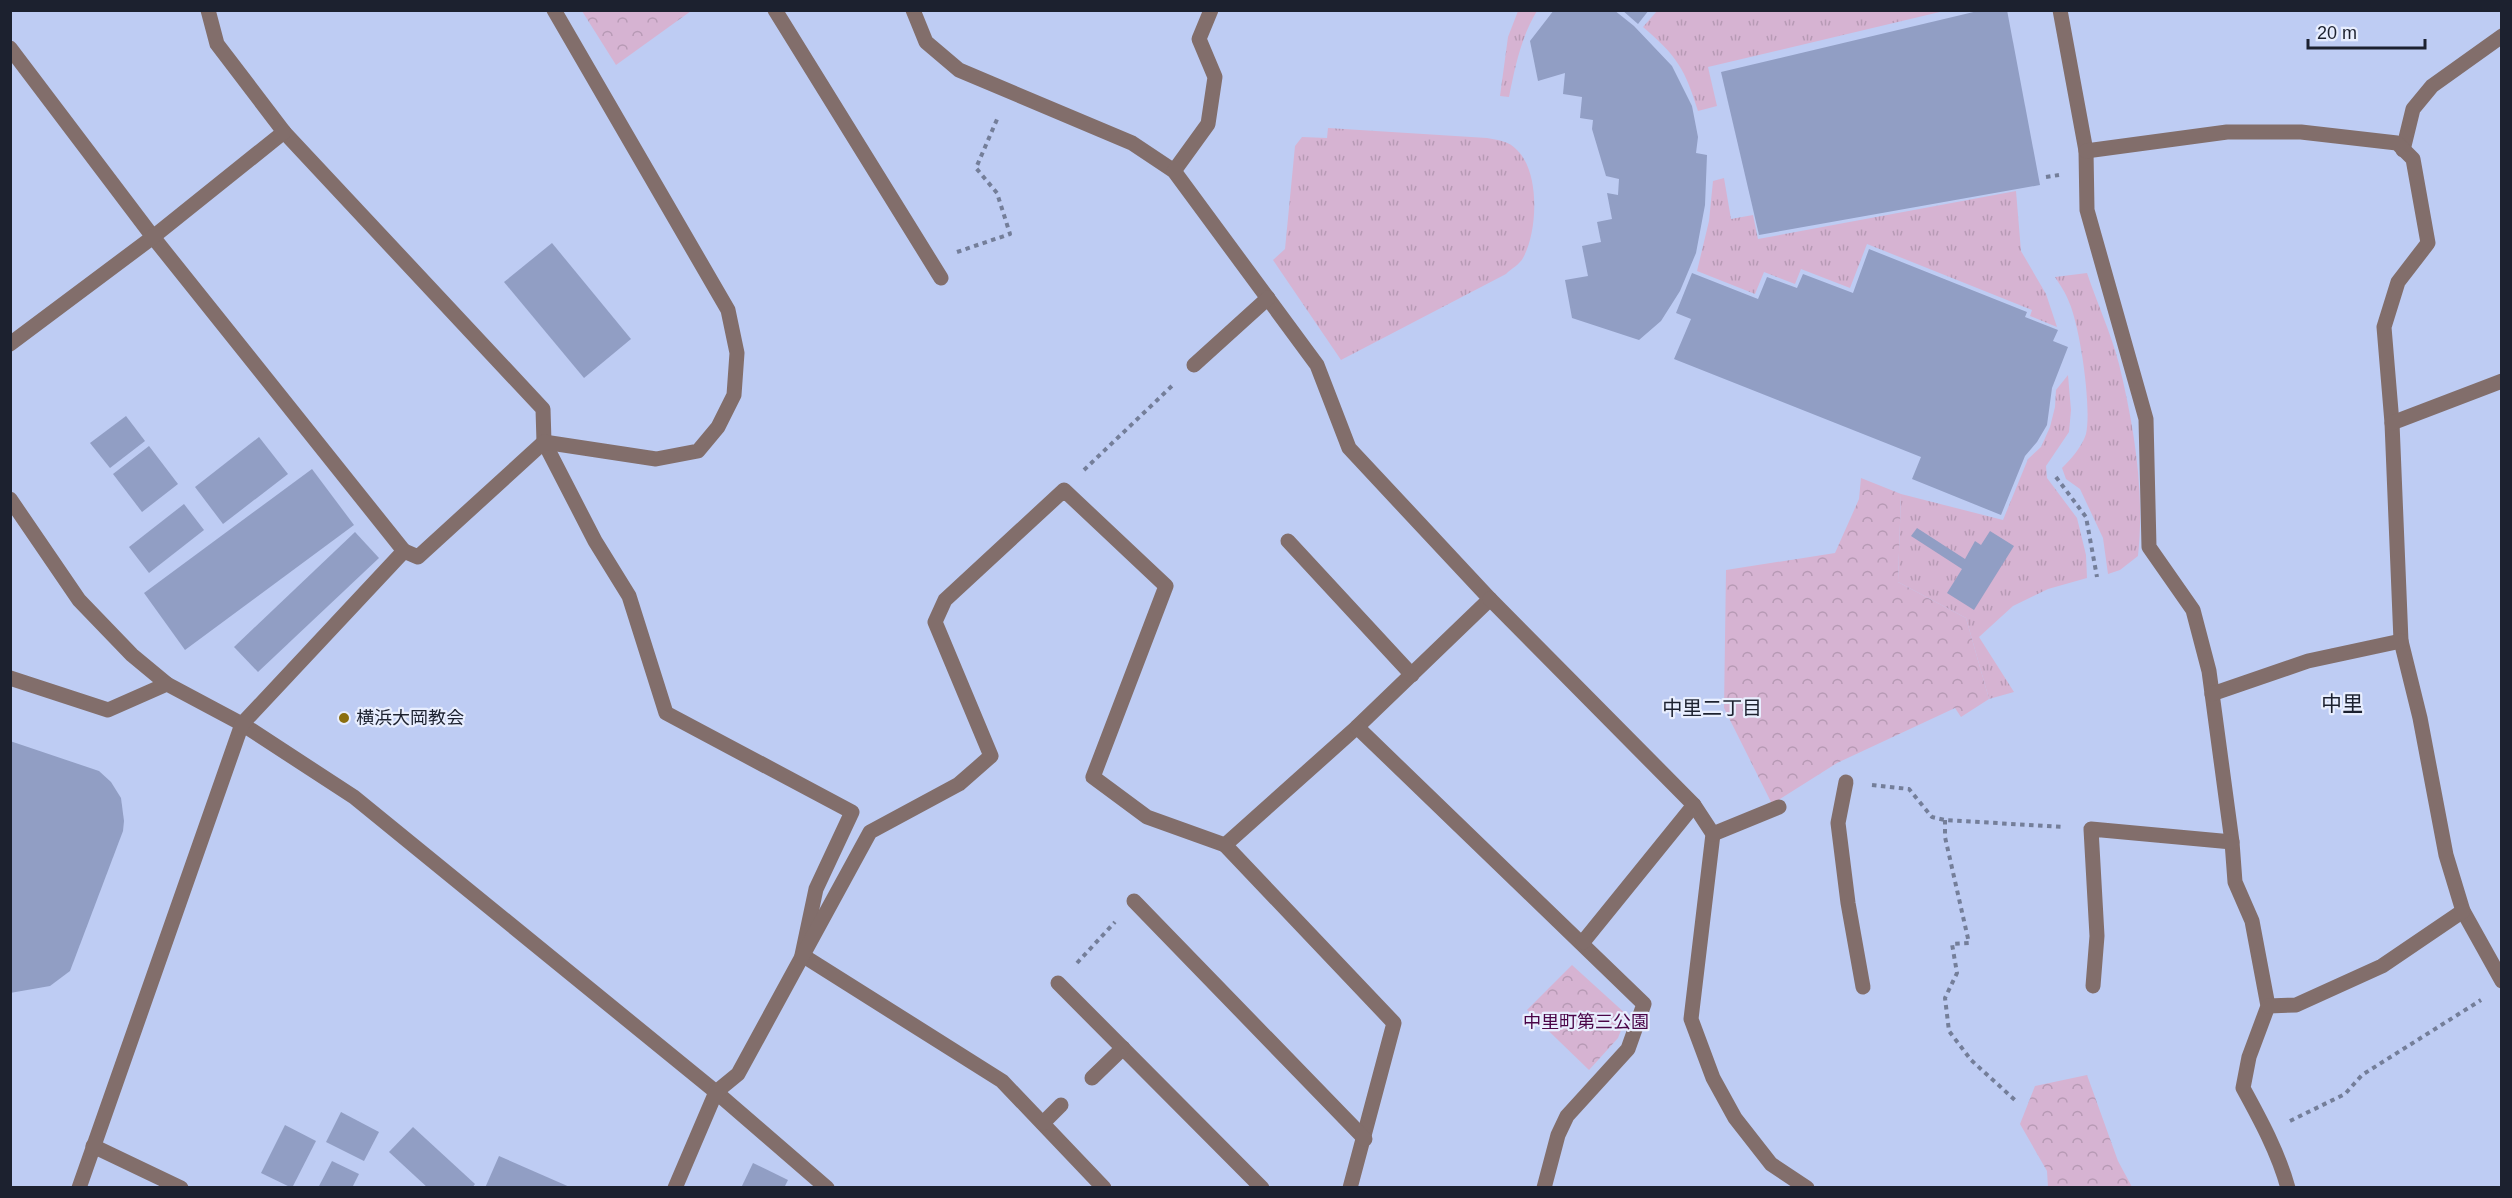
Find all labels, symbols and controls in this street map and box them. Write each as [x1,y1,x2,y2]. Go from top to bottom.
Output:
scale bar [2308,12,2425,50]
text: 20 m [2317,23,2357,43]
district label: 中里 [2321,692,2363,715]
district label: 中里二丁目 [1662,697,1762,719]
place label: 横浜大岡教会 [356,708,464,728]
marker: 横浜大岡教会 [337,711,351,725]
park label: 中里町第三公園 [1523,1012,1649,1032]

